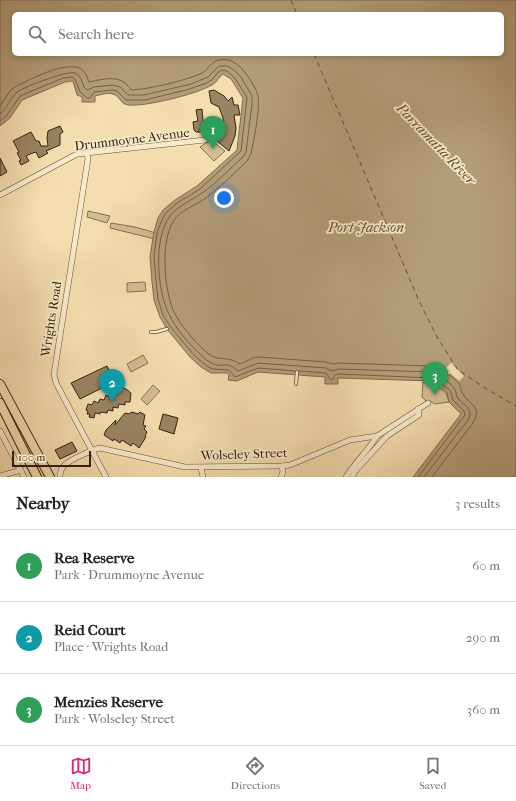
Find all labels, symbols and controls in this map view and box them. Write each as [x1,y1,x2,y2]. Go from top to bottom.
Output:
search box [12,12,504,56]
icon: search [26,23,48,45]
text: Search here [58,25,134,43]
water label: Parramatta River [392,99,480,190]
pin: 1 [200,116,226,149]
street label: Drummoyne Avenue [73,124,191,154]
your location [214,188,234,208]
water label: Port Jackson [327,219,404,236]
street label: Wrights Road [37,279,65,359]
pin: 3 [422,362,448,395]
pin: 2 [99,369,125,402]
street label: Wolseley Street [199,445,288,463]
scale bar [12,449,91,468]
text: 100 m [18,451,46,464]
text: Nearby [16,493,70,513]
text: 3 results [455,496,500,511]
text: Rea Reserve [54,549,134,567]
text: 1 [27,558,31,573]
text: 60 m [472,558,500,573]
text: Park · Drummoyne Avenue [54,567,204,582]
text: Reid Court [54,621,126,639]
text: 2 [26,630,32,645]
text: 290 m [466,630,500,645]
text: Place · Wrights Road [54,639,168,654]
text: Menzies Reserve [54,693,163,711]
text: 3 [26,702,32,717]
text: 360 m [467,702,500,717]
text: Park · Wolseley Street [54,711,175,726]
tab: Map [70,755,92,792]
tab: Directions [231,755,280,792]
tab: Saved [419,755,446,792]

